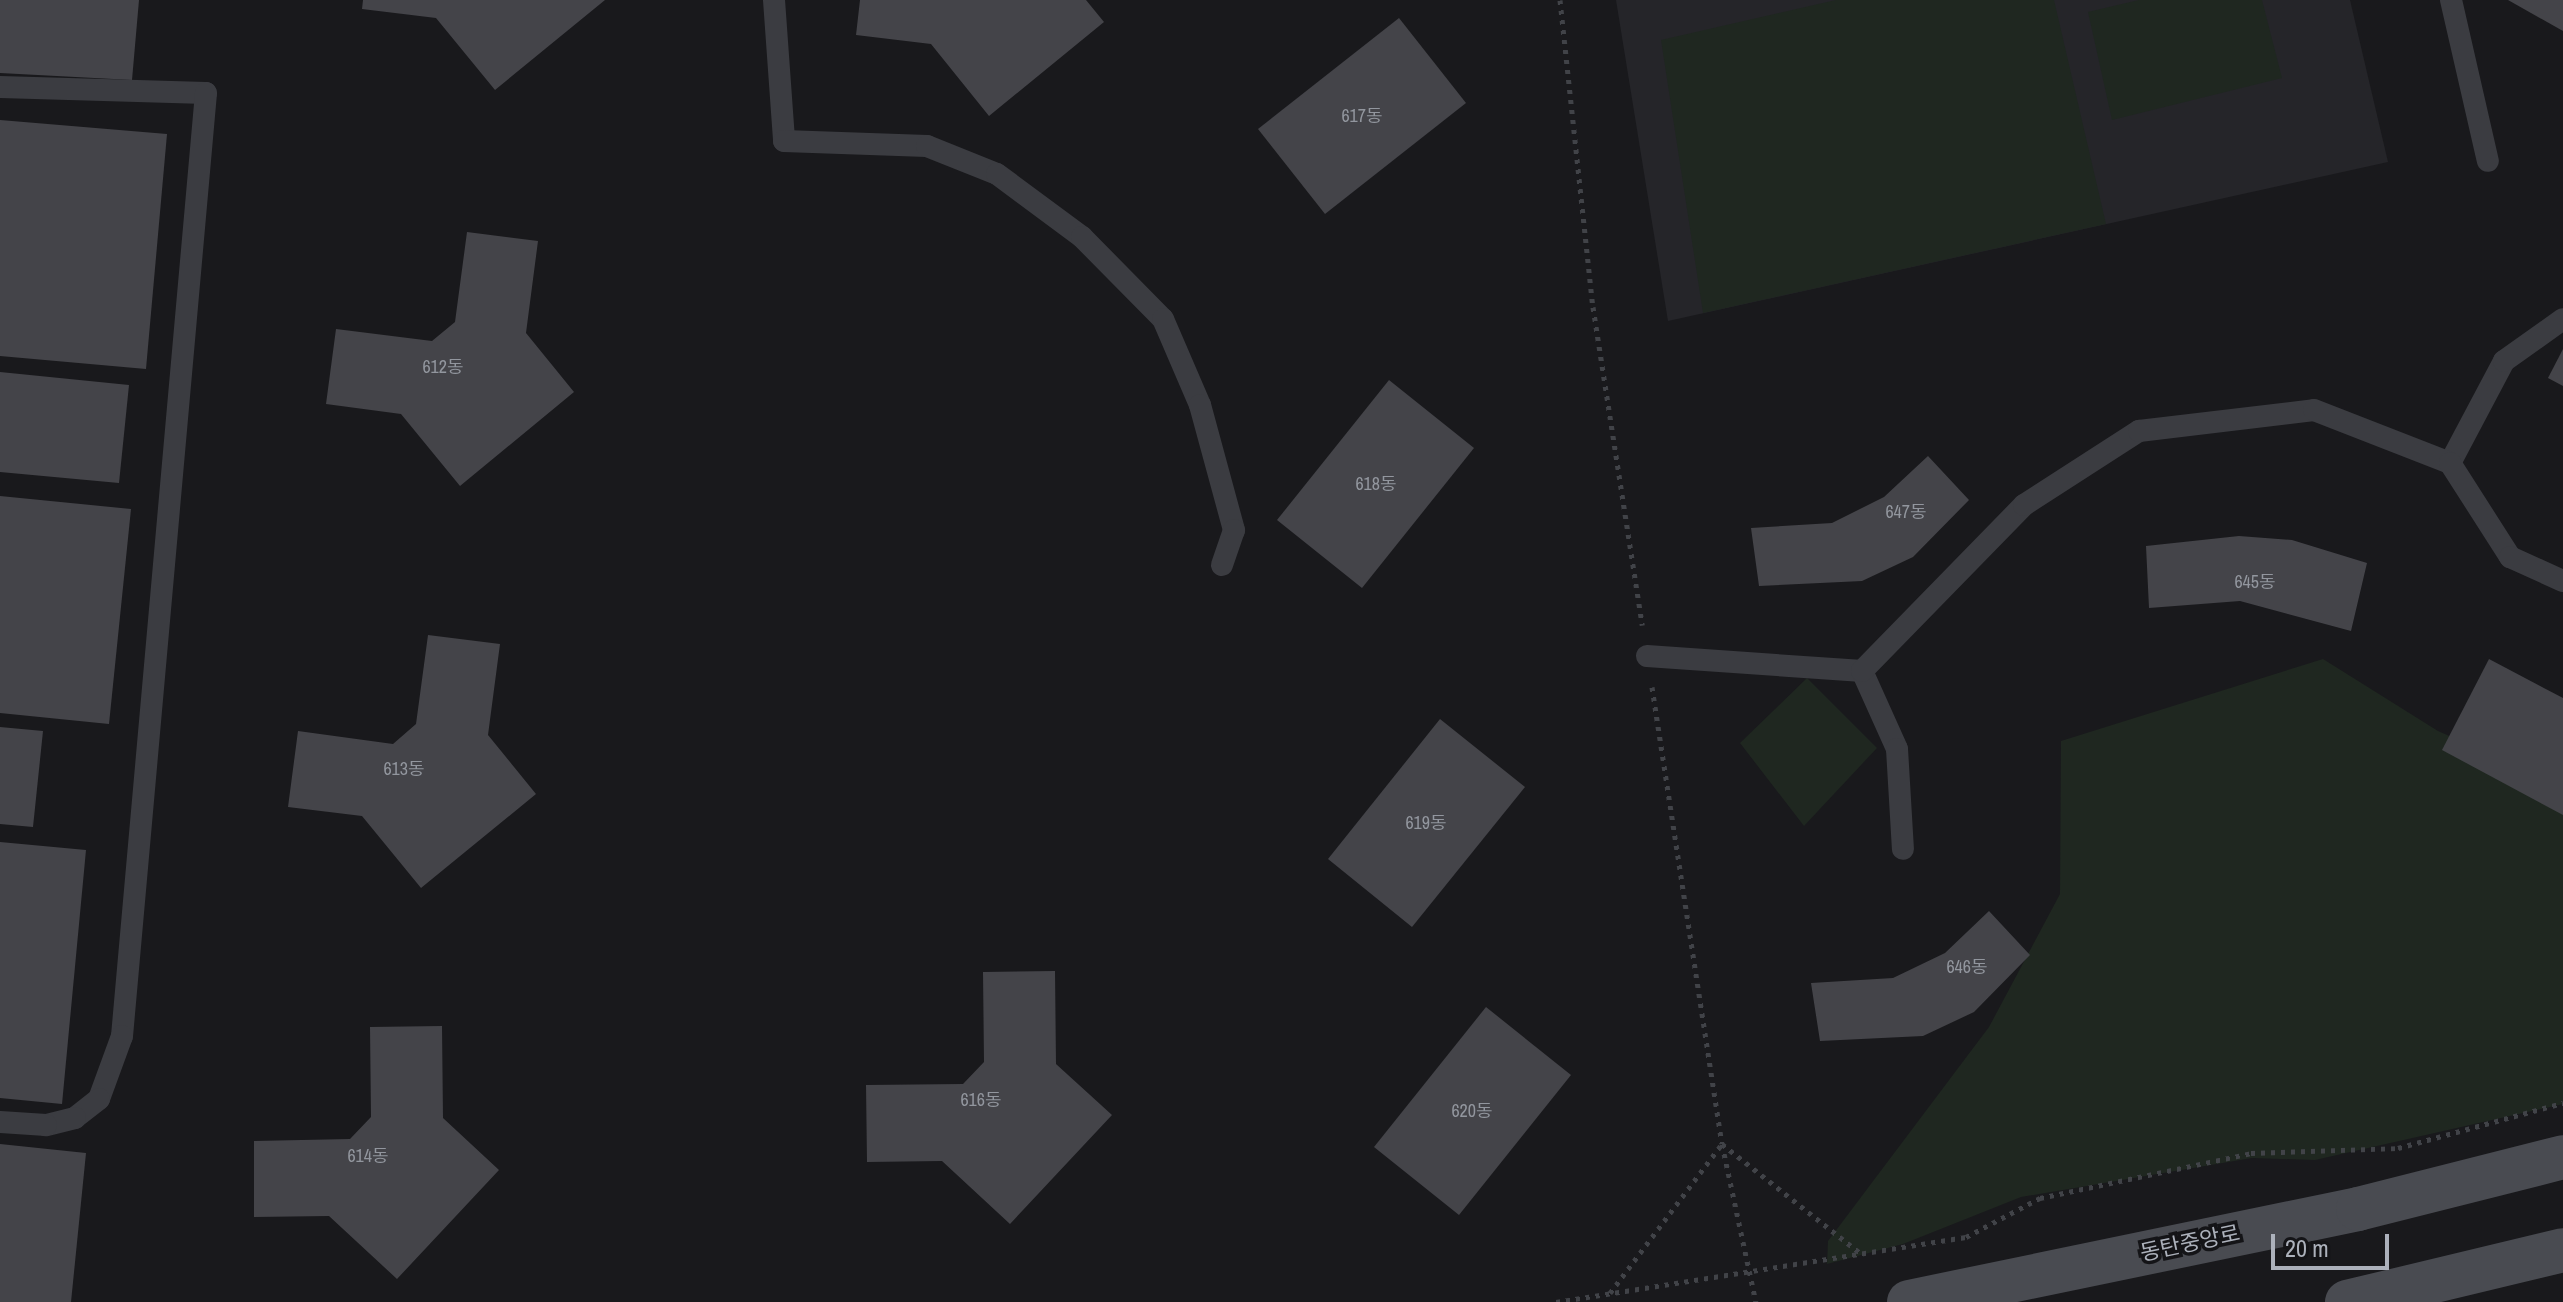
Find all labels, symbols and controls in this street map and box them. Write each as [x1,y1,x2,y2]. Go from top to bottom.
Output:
house number: 617동 [1341,105,1383,127]
house number: 612동 [422,356,464,378]
house number: 618동 [1355,473,1397,495]
house number: 647동 [1885,501,1927,523]
house number: 645동 [2234,571,2276,593]
house number: 613동 [383,758,425,780]
house number: 619동 [1405,812,1447,834]
house number: 646동 [1946,956,1988,978]
house number: 616동 [960,1089,1002,1111]
house number: 620동 [1451,1100,1493,1122]
house number: 614동 [347,1145,389,1167]
scale bar [2275,1218,2393,1268]
street label: 동탄중앙로 [2138,1220,2242,1266]
text: 20 m [2285,1232,2329,1264]

